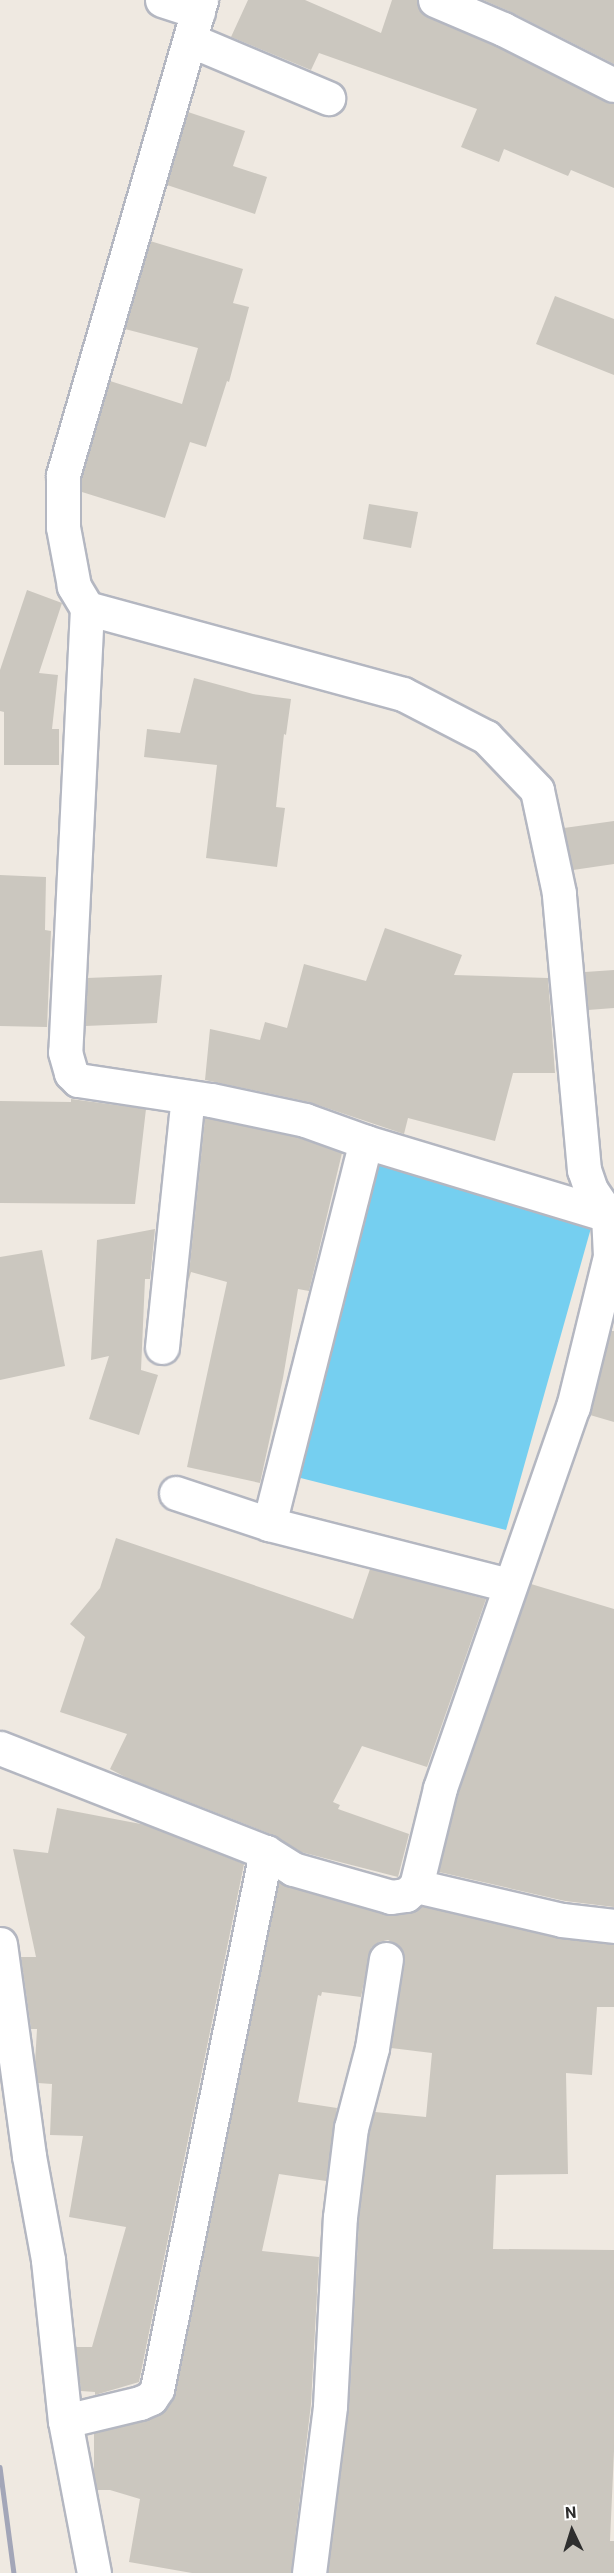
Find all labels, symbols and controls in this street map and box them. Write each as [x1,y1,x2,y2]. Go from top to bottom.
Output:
north arrow [542,2501,602,2561]
text: N [564,2503,577,2522]

